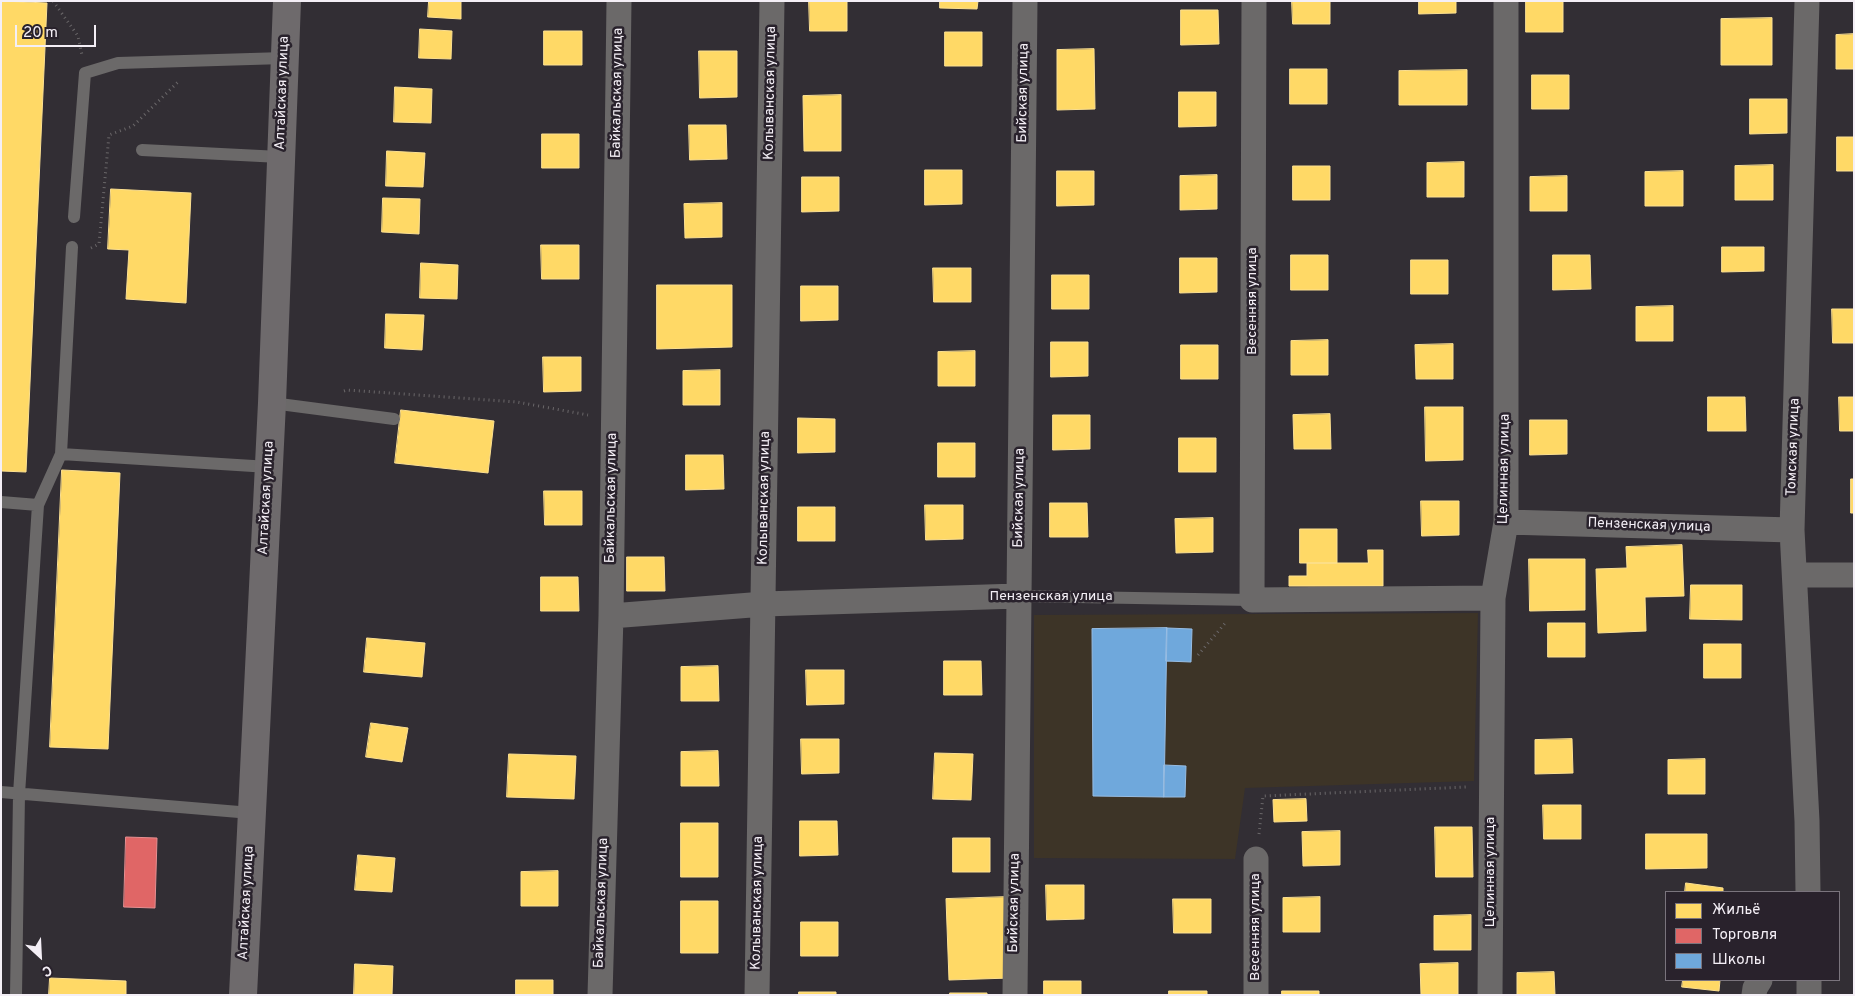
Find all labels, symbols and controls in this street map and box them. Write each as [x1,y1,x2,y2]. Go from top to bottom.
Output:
scale bar [18,15,99,47]
text: 20 m [23,24,58,43]
street label: Колыванская улица [761,26,781,160]
street label: Байкальская улица [608,28,628,158]
street label: Алтайская улица [273,36,293,150]
street label: Бийская улица [1015,43,1033,143]
street label: Весенняя улица [1245,247,1261,355]
street label: Томская улица [1784,398,1804,496]
street label: Целинная улица [1496,414,1514,524]
street label: Колыванская улица [755,431,775,565]
street label: Байкальская улица [602,433,622,563]
street label: Алтайская улица [256,441,278,555]
street label: Бийская улица [1011,448,1029,548]
street label: Пензенская улица [1587,515,1711,537]
street label: Пензенская улица [989,589,1113,605]
street label: Целинная улица [1483,817,1499,927]
street label: Колыванская улица [748,836,768,970]
street label: Байкальская улица [591,838,613,968]
street label: Алтайская улица [236,846,258,960]
street label: Бийская улица [1006,853,1024,953]
street label: Весенняя улица [1248,873,1264,981]
legend [1665,891,1840,981]
text: Жильё [1712,901,1760,920]
text: Торговля [1712,926,1777,945]
north arrow [15,931,65,981]
text: Школы [1712,951,1766,970]
text: С [39,960,54,980]

